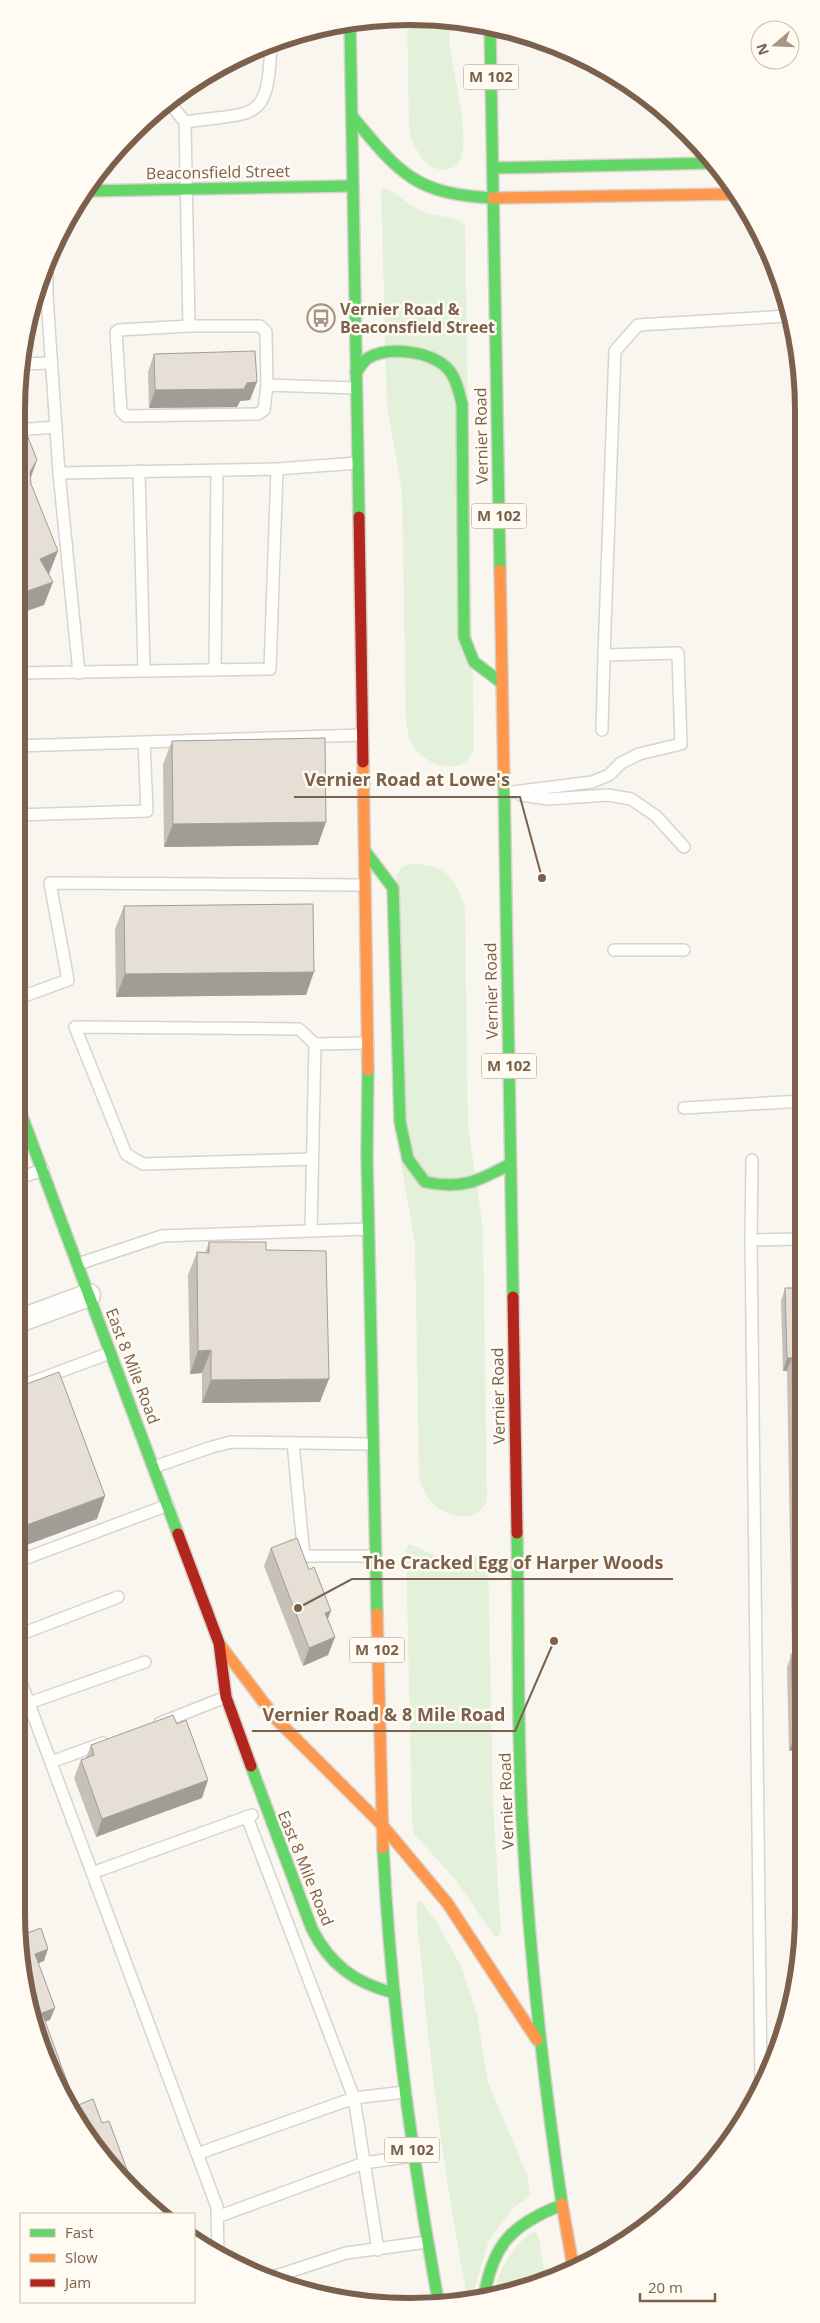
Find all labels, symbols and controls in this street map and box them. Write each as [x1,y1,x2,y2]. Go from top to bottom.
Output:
north arrow [750,20,800,70]
text: N [751,41,773,58]
road number: M 102 [464,64,518,90]
street label: Beaconsfield Street [146,160,290,184]
place label: Vernier Road & Beaconsfield Street [340,298,495,338]
bus stop icon: Vernier Road & Beaconsfield Street [306,303,336,333]
street label: Vernier Road [469,387,493,485]
road number: M 102 [472,504,526,528]
callout: Vernier Road at Lowe's [294,764,520,797]
text: Vernier Road at Lowe's [304,767,510,791]
street label: Vernier Road [479,942,503,1040]
road number: M 102 [482,1054,536,1078]
street label: East 8 Mile Road [101,1305,165,1427]
street label: Vernier Road [486,1347,510,1445]
callout: The Cracked Egg of Harper Woods [352,1546,673,1579]
text: The Cracked Egg of Harper Woods [363,1550,663,1574]
road number: M 102 [350,1638,404,1662]
callout: Vernier Road & 8 Mile Road [252,1698,515,1731]
text: Vernier Road & 8 Mile Road [263,1702,505,1726]
street label: Vernier Road [493,1752,519,1850]
street label: East 8 Mile Road [273,1807,339,1929]
road number: M 102 [384,2138,440,2162]
legend [20,2213,195,2303]
text: Fast [65,2222,94,2242]
text: Slow [65,2247,98,2267]
scale bar [640,2270,715,2302]
text: Jam [63,2272,91,2292]
text: 20 m [648,2277,683,2297]

